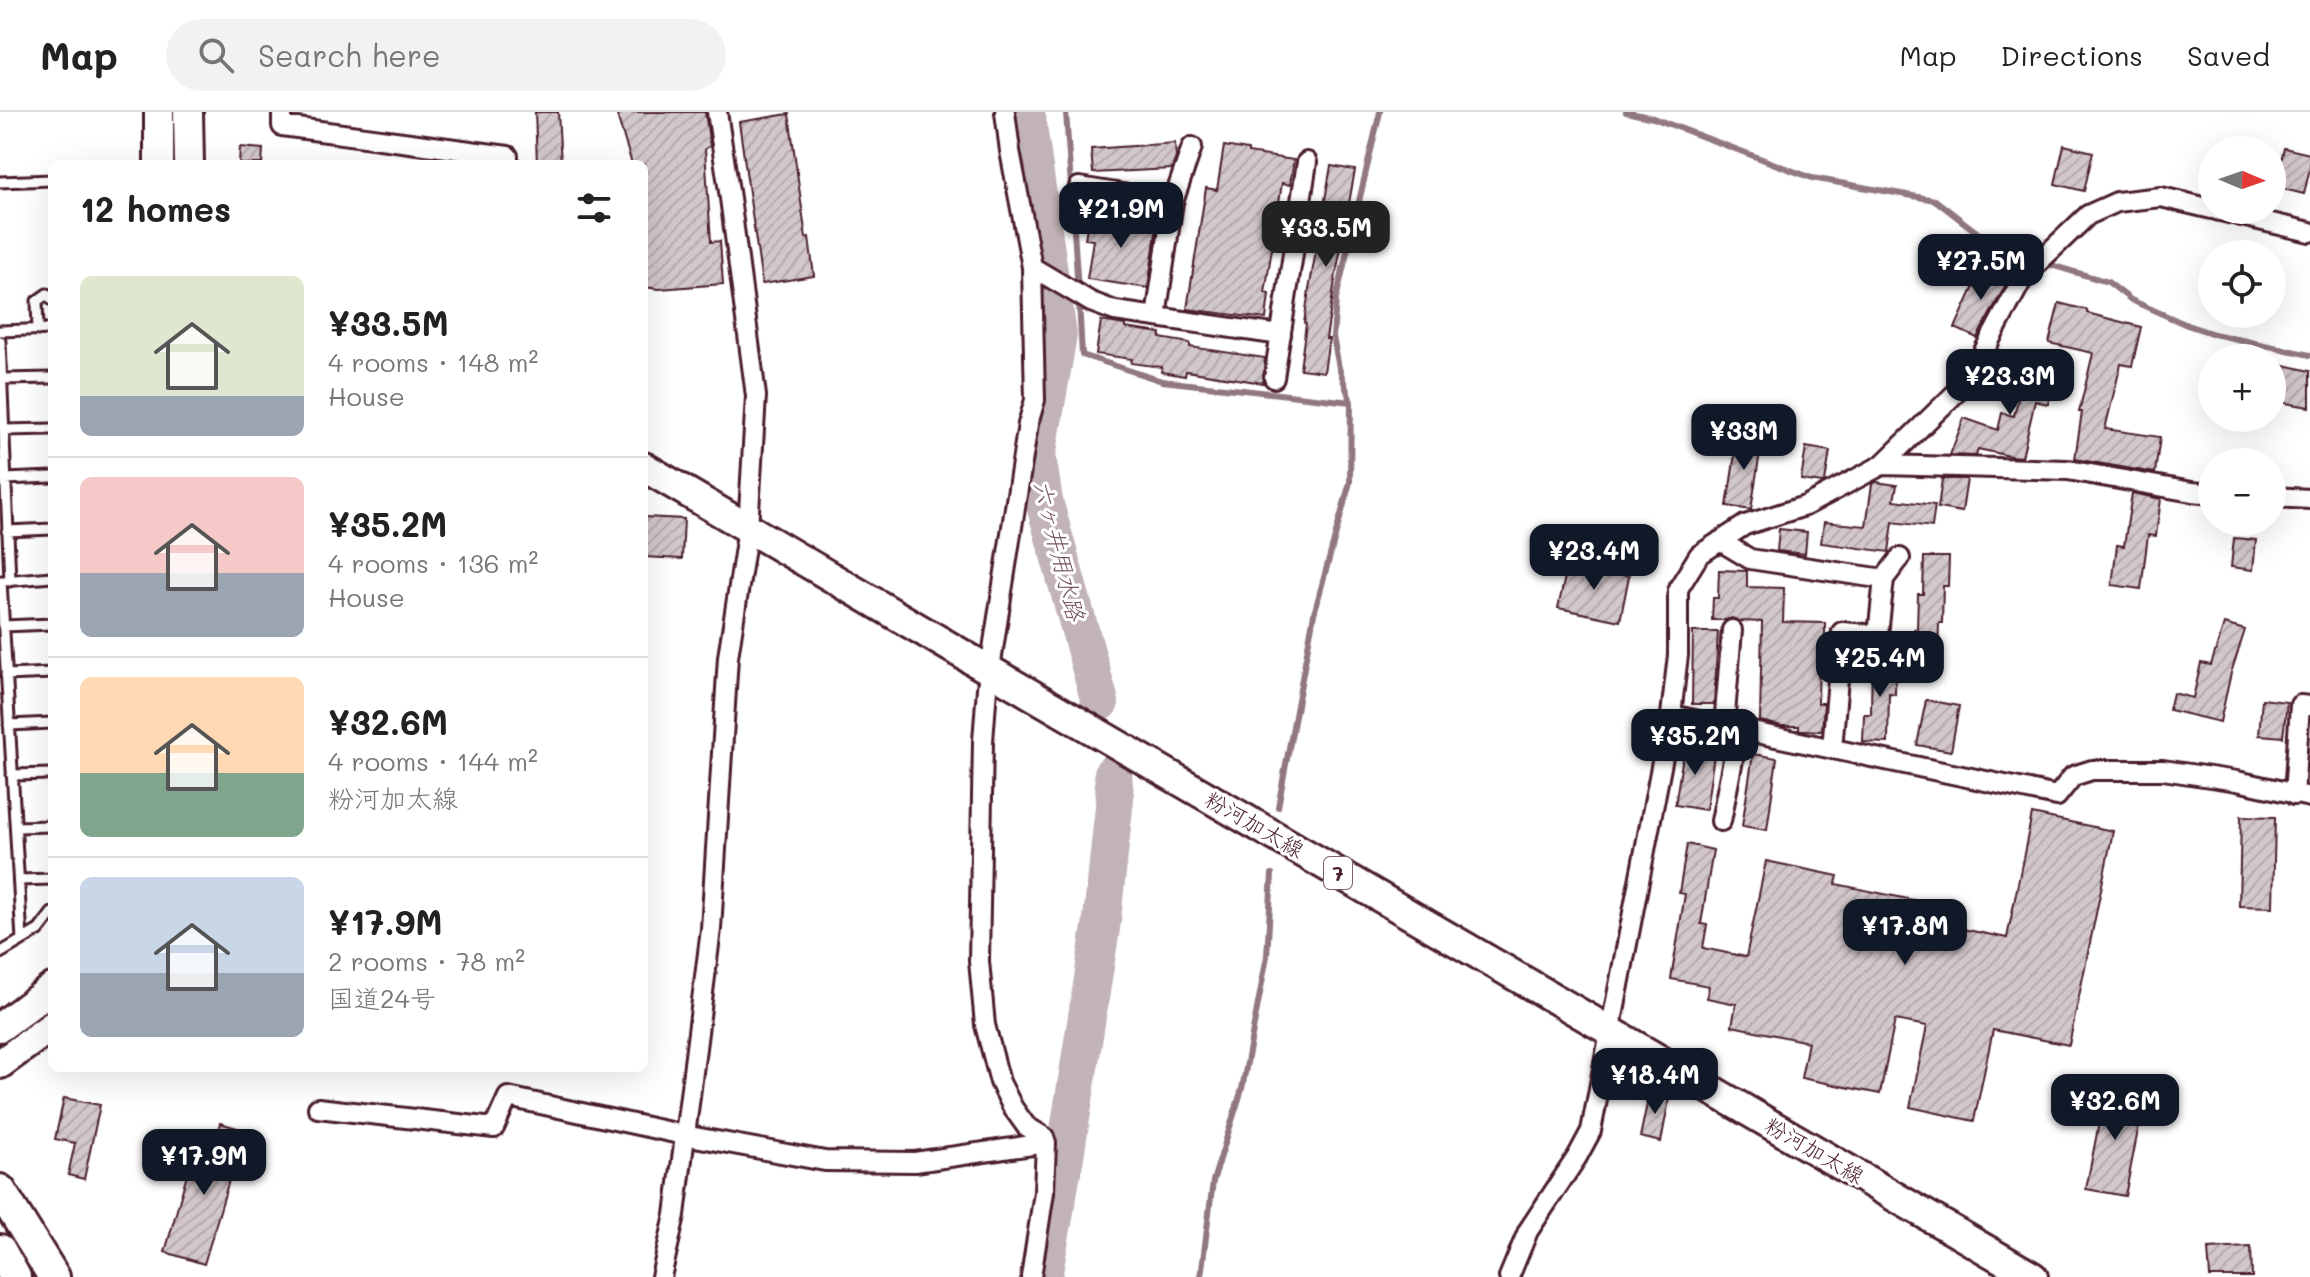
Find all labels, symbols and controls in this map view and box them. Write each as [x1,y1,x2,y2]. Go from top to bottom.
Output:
search box [166,19,726,91]
text: Map [40,30,118,80]
icon: search [194,33,238,77]
text: Search here [258,35,441,75]
text: Map [1900,37,1957,73]
text: Directions [2001,37,2143,73]
text: Saved [2187,37,2270,73]
north arrow [2198,136,2286,224]
map controls [2198,136,2286,536]
pin: ¥21.9M [1056,182,1186,250]
text: 12 homes [80,186,231,231]
icon: filters [572,186,616,230]
text: ¥21.9M [1077,191,1165,225]
pin: ¥33.5M [1261,201,1391,269]
text: ¥33.5M [1280,210,1372,244]
pin: ¥27.5M [1916,234,2046,302]
button: locate [2198,240,2286,328]
text: ¥27.5M [1936,243,2026,277]
text: ¥33.5M [328,300,449,345]
icon: home [144,308,240,404]
button: + [2198,344,2286,432]
text: 4 rooms · 148 m² [328,345,538,379]
pin: ¥23.3M [1945,349,2075,417]
text: ¥23.3M [1964,358,2056,392]
text: House [328,379,405,413]
pin: ¥33M [1697,404,1791,472]
text: ¥33M [1709,413,1779,447]
button: − [2198,448,2286,536]
water label: 六ヶ井用水路 [1028,476,1093,626]
text: ¥35.2M [328,501,448,546]
icon: home [144,509,240,605]
pin: ¥23.4M [1529,524,1659,592]
text: ¥23.4M [1548,533,1640,567]
text: 4 rooms · 136 m² [328,546,538,580]
text: House [328,580,405,614]
pin: ¥25.4M [1815,631,1945,699]
text: ¥25.4M [1834,640,1926,674]
text: ¥32.6M [328,699,448,744]
icon: home [144,709,240,805]
pin: ¥35.2M [1630,709,1760,777]
text: ¥35.2M [1649,718,1741,752]
text: 4 rooms · 144 m² [328,744,538,778]
text: 粉河加太線 [328,781,458,815]
street label: 粉河加太線 [1200,784,1310,864]
road number: 7 [1324,857,1352,889]
text: ¥17.9M [328,899,443,944]
pin: ¥17.8M [1840,899,1970,967]
text: ¥17.8M [1861,908,1949,942]
icon: home [144,909,240,1005]
text: 2 rooms · 78 m² [328,944,525,978]
text: 国道24号 [328,981,436,1015]
pin: ¥18.4M [1590,1048,1720,1116]
text: ¥18.4M [1610,1057,1700,1091]
pin: ¥32.6M [2050,1074,2180,1142]
text: ¥32.6M [2069,1083,2161,1117]
street label: 粉河加太線 [1760,1110,1870,1190]
pin: ¥17.9M [139,1129,269,1197]
text: ¥17.9M [160,1138,248,1172]

